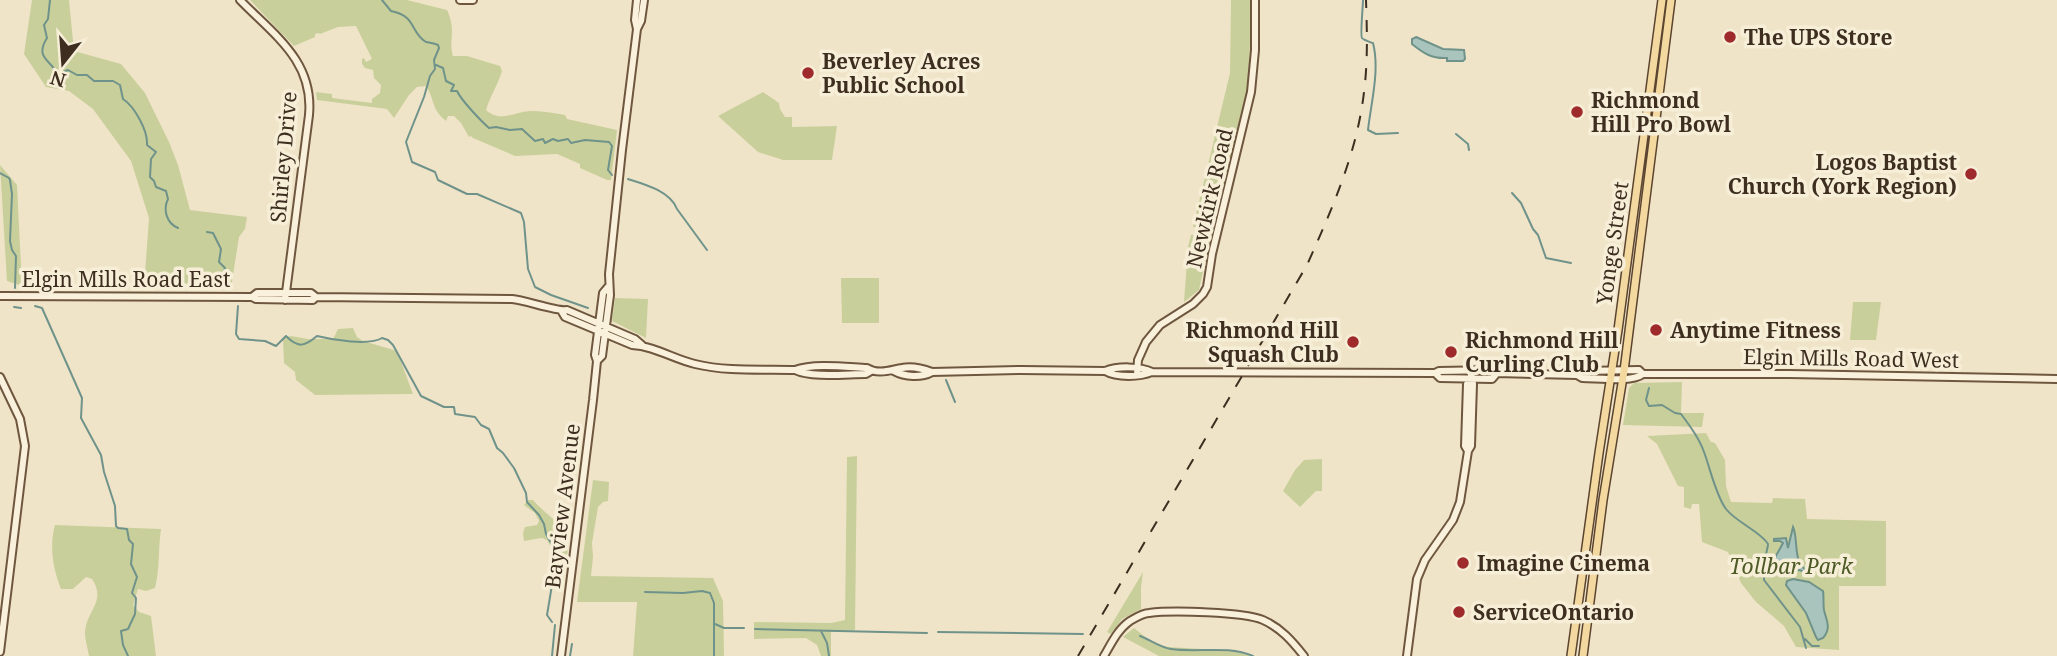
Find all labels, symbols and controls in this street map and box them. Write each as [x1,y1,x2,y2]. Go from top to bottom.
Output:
place label: The UPS Store [1744,23,1892,51]
north arrow [28,28,98,98]
marker: The UPS Store [1722,29,1738,45]
place label: Beverley Acres Public School [822,47,980,99]
text: N [47,65,69,94]
marker: Beverley Acres Public School [800,65,816,81]
place label: Richmond Hill Pro Bowl [1591,86,1732,138]
street label: Shirley Drive [263,90,303,224]
marker: Richmond Hill Pro Bowl [1569,104,1585,120]
street label: Newkirk Road [1179,125,1239,271]
place label: Logos Baptist Church (York Region) [1728,148,1957,200]
marker: Logos Baptist Church (York Region) [1963,166,1979,182]
street label: Yonge Street [1589,180,1634,307]
street label: Elgin Mills Road East [22,265,230,293]
place label: Richmond Hill Squash Club [1186,316,1340,368]
place label: Anytime Fitness [1670,316,1841,344]
marker: Anytime Fitness [1648,322,1664,338]
place label: Richmond Hill Curling Club [1465,326,1619,378]
marker: Richmond Hill Squash Club [1345,334,1361,350]
street label: Elgin Mills Road West [1743,342,1959,374]
marker: Richmond Hill Curling Club [1443,344,1459,360]
street label: Bayview Avenue [538,422,586,590]
place label: Imagine Cinema [1477,549,1650,577]
park label: Tollbar Park [1729,552,1854,580]
marker: Imagine Cinema [1455,555,1471,571]
place label: ServiceOntario [1473,598,1634,626]
marker: ServiceOntario [1451,604,1467,620]

